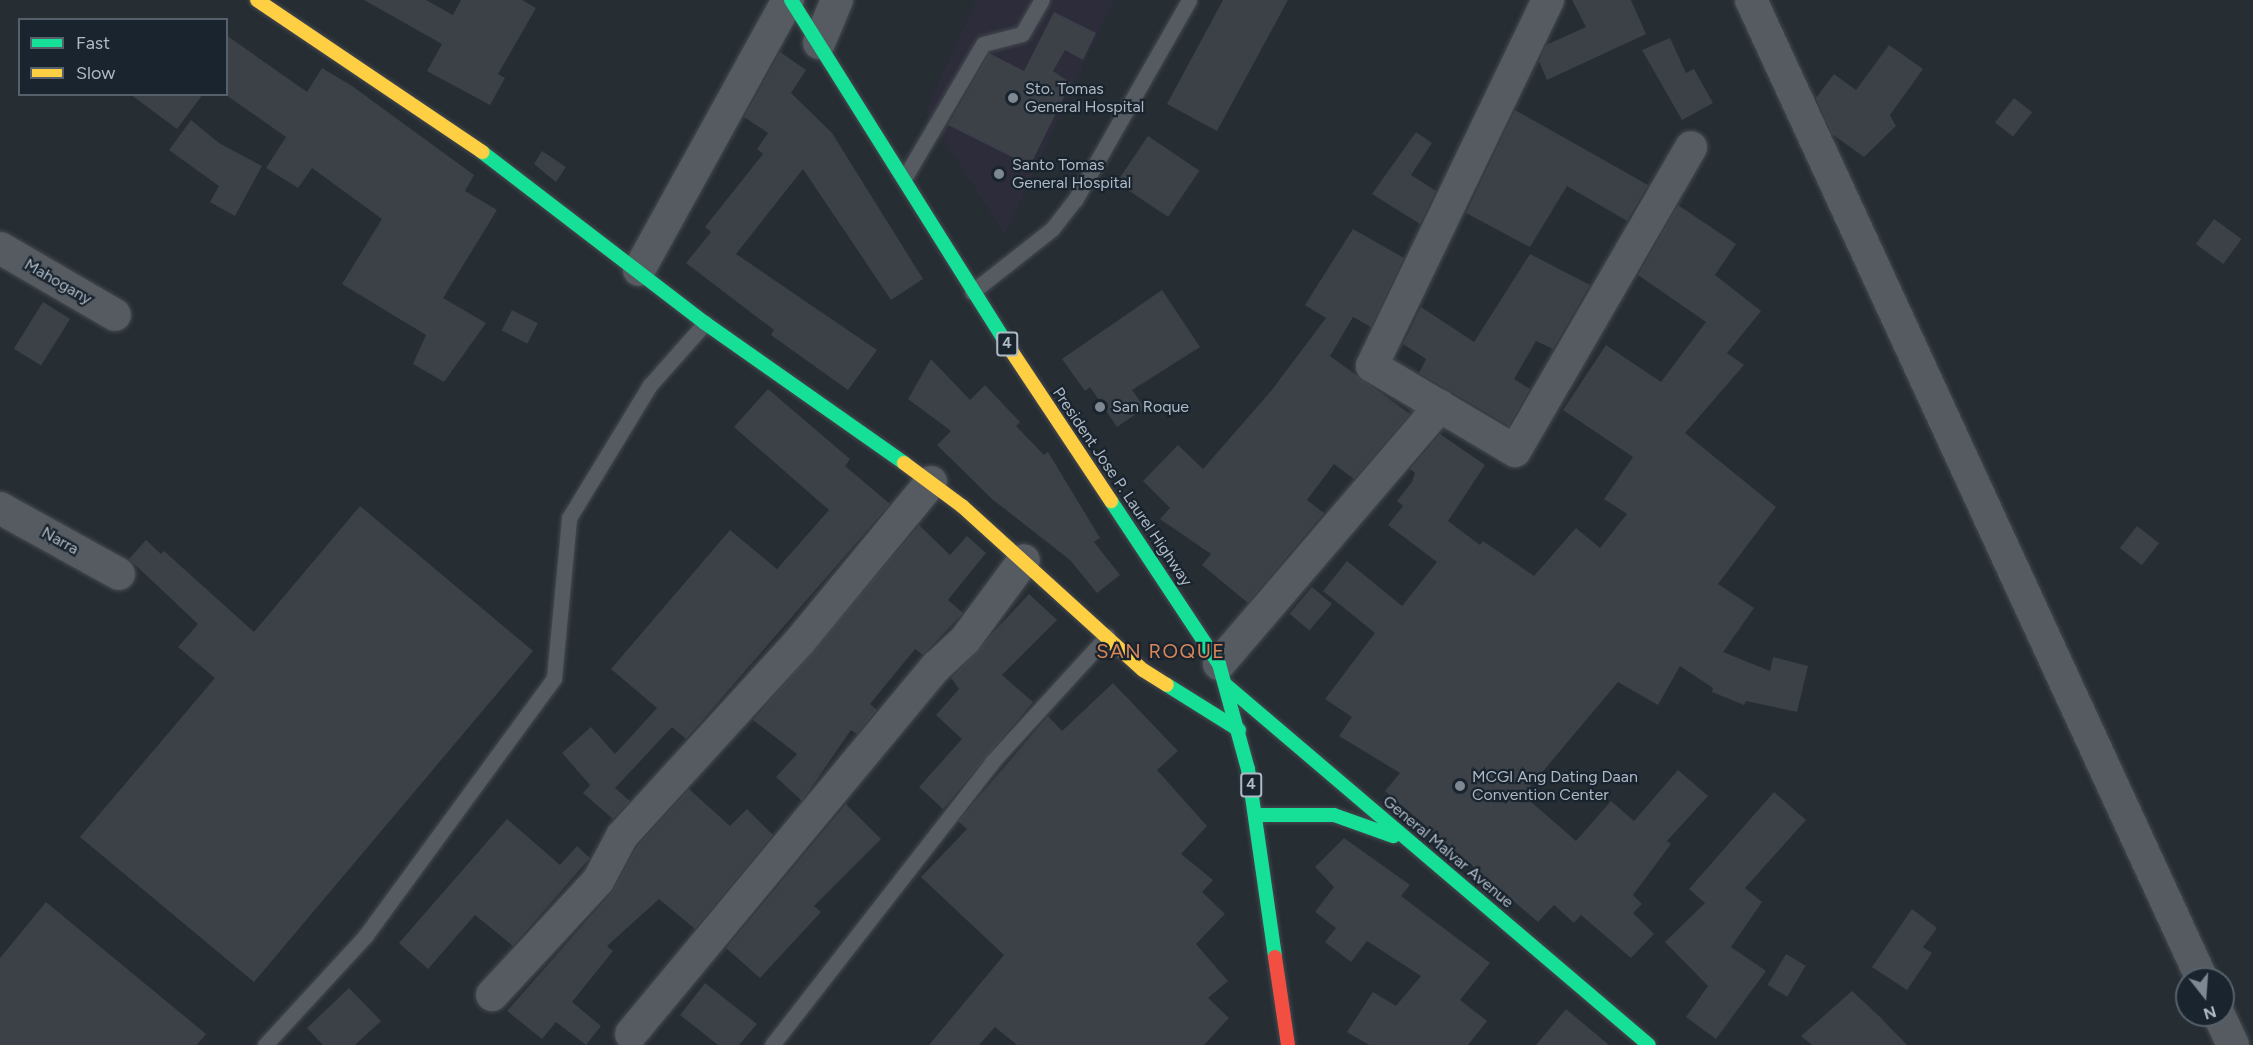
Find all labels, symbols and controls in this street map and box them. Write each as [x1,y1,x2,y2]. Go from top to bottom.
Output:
legend [18,18,228,96]
text: Fast [76,32,110,54]
text: Slow [76,62,115,84]
place label: Sto. Tomas General Hospital [1025,79,1144,117]
marker: Sto. Tomas General Hospital [1006,91,1020,105]
place label: Santo Tomas General Hospital [1012,155,1131,193]
marker: Santo Tomas General Hospital [990,165,1008,183]
street label: Mahogany [21,255,95,309]
road number: 4 [995,332,1019,356]
street label: President Jose P. Laurel Highway [1048,384,1196,590]
place label: San Roque [1112,397,1189,417]
marker: San Roque [1093,400,1107,414]
street label: Narra [38,523,82,559]
district label: SAN ROQUE [1096,639,1226,663]
place label: MCGI Ang Dating Daan Convention Center [1472,767,1638,805]
road number: 4 [1239,773,1263,797]
marker: MCGI Ang Dating Daan Convention Center [1453,779,1467,793]
street label: General Malvar Avenue [1379,792,1517,912]
north arrow [2175,967,2235,1027]
text: N [2201,1002,2219,1024]

